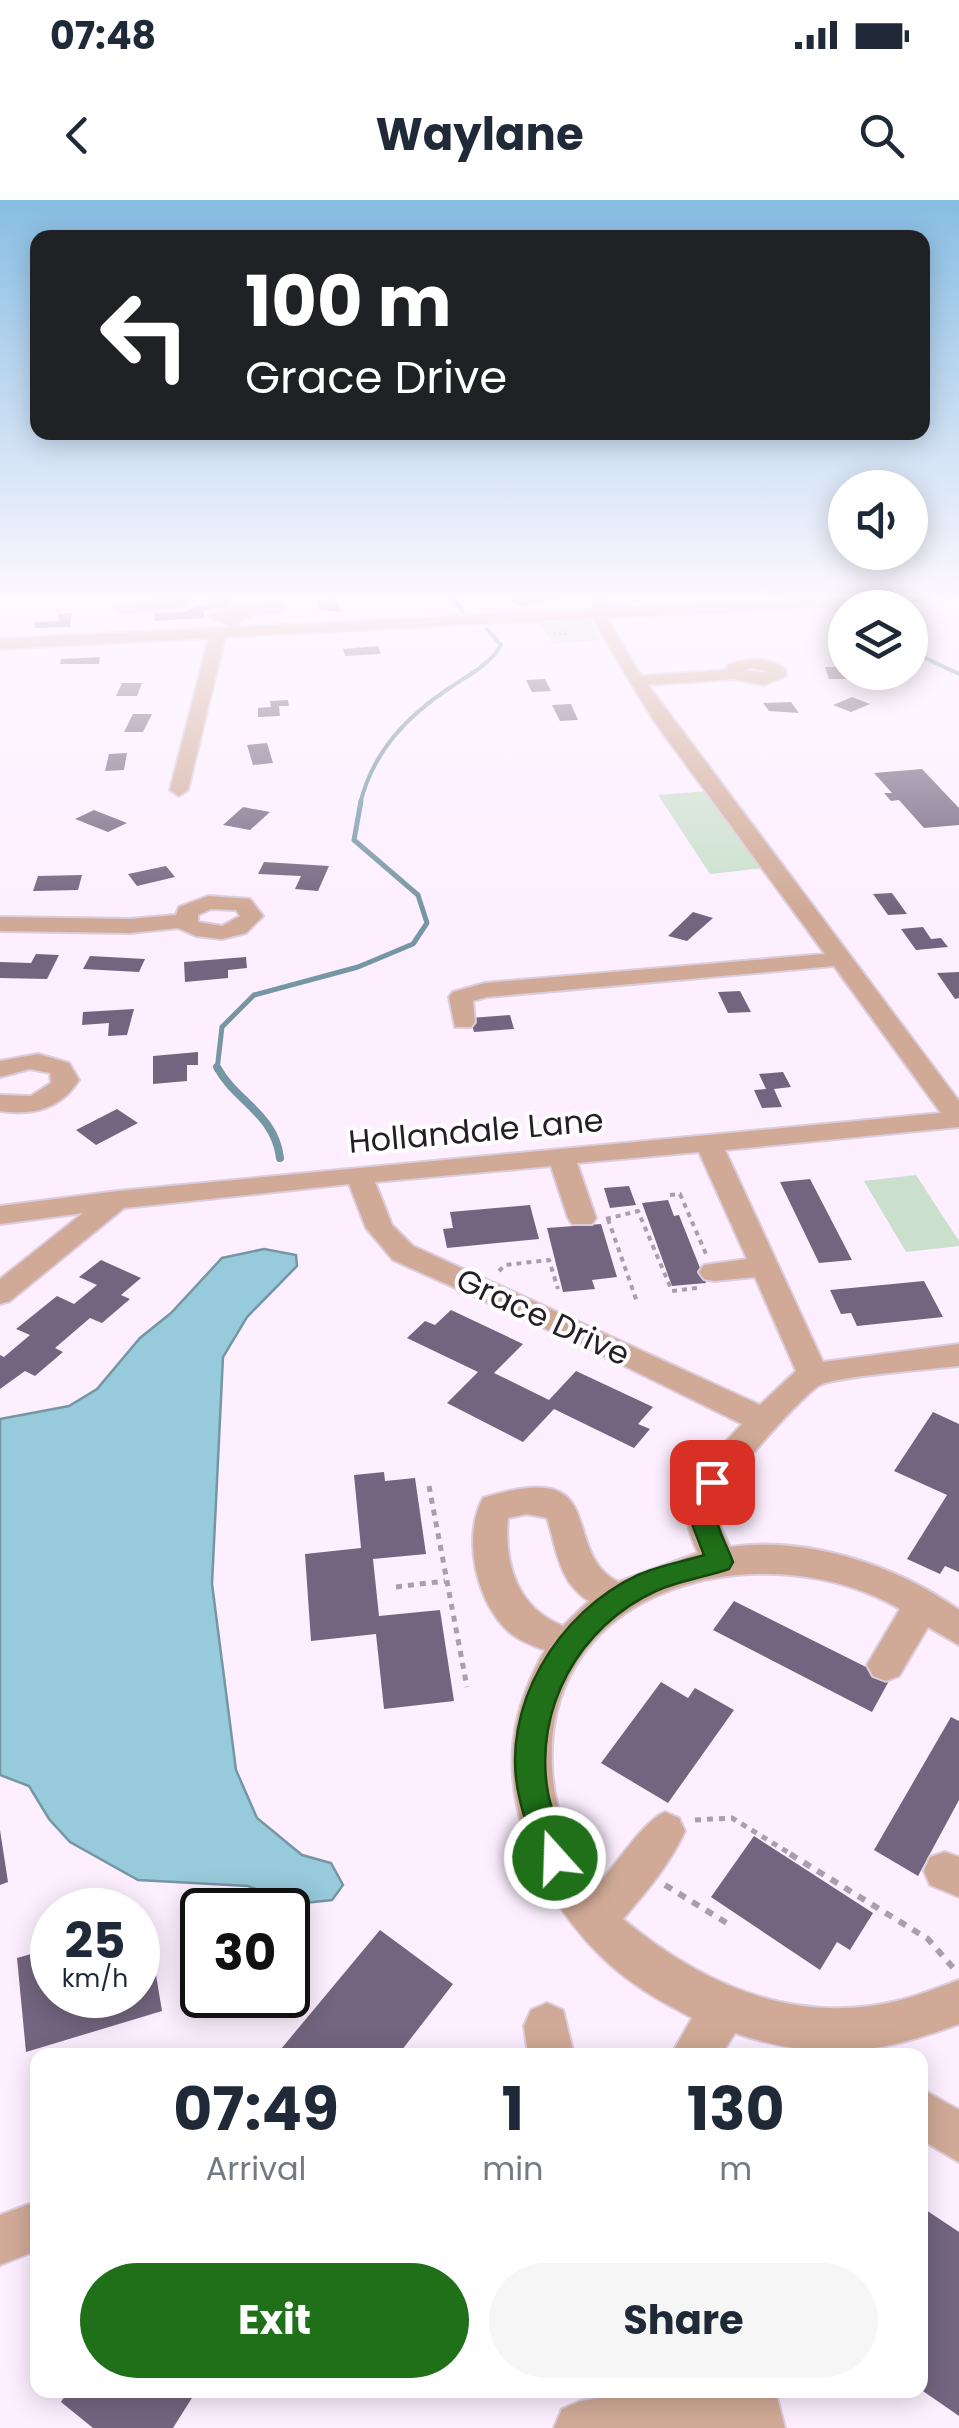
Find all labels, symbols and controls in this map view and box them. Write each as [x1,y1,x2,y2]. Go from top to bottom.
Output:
text: 07:48 [50,9,156,62]
text: Waylane [375,103,584,166]
icon: back [50,108,105,163]
icon: search [854,108,909,163]
text: 100 m [245,252,452,351]
icon: left [80,270,210,400]
text: Grace Drive [245,346,507,409]
map controls [828,470,928,690]
button: sound [828,470,928,570]
button: layers [828,590,928,690]
street label: Hollandale Lane [347,1097,605,1164]
street label: Grace Drive [449,1257,637,1376]
pin [670,1440,755,1525]
icon: arrive [685,1455,740,1510]
position arrow [503,1806,607,1910]
speed limit sign: 30 [180,1888,310,2018]
text: 25 [64,1905,126,1976]
text: km/h [62,1961,128,1996]
text: 07:49 [173,2067,339,2151]
text: 1 [502,2067,524,2151]
text: 130 [687,2067,785,2151]
text: Arrival [206,2146,307,2191]
text: min [482,2146,544,2191]
text: m [719,2146,752,2191]
button: Exit [80,2263,469,2378]
button: Share [489,2263,878,2378]

